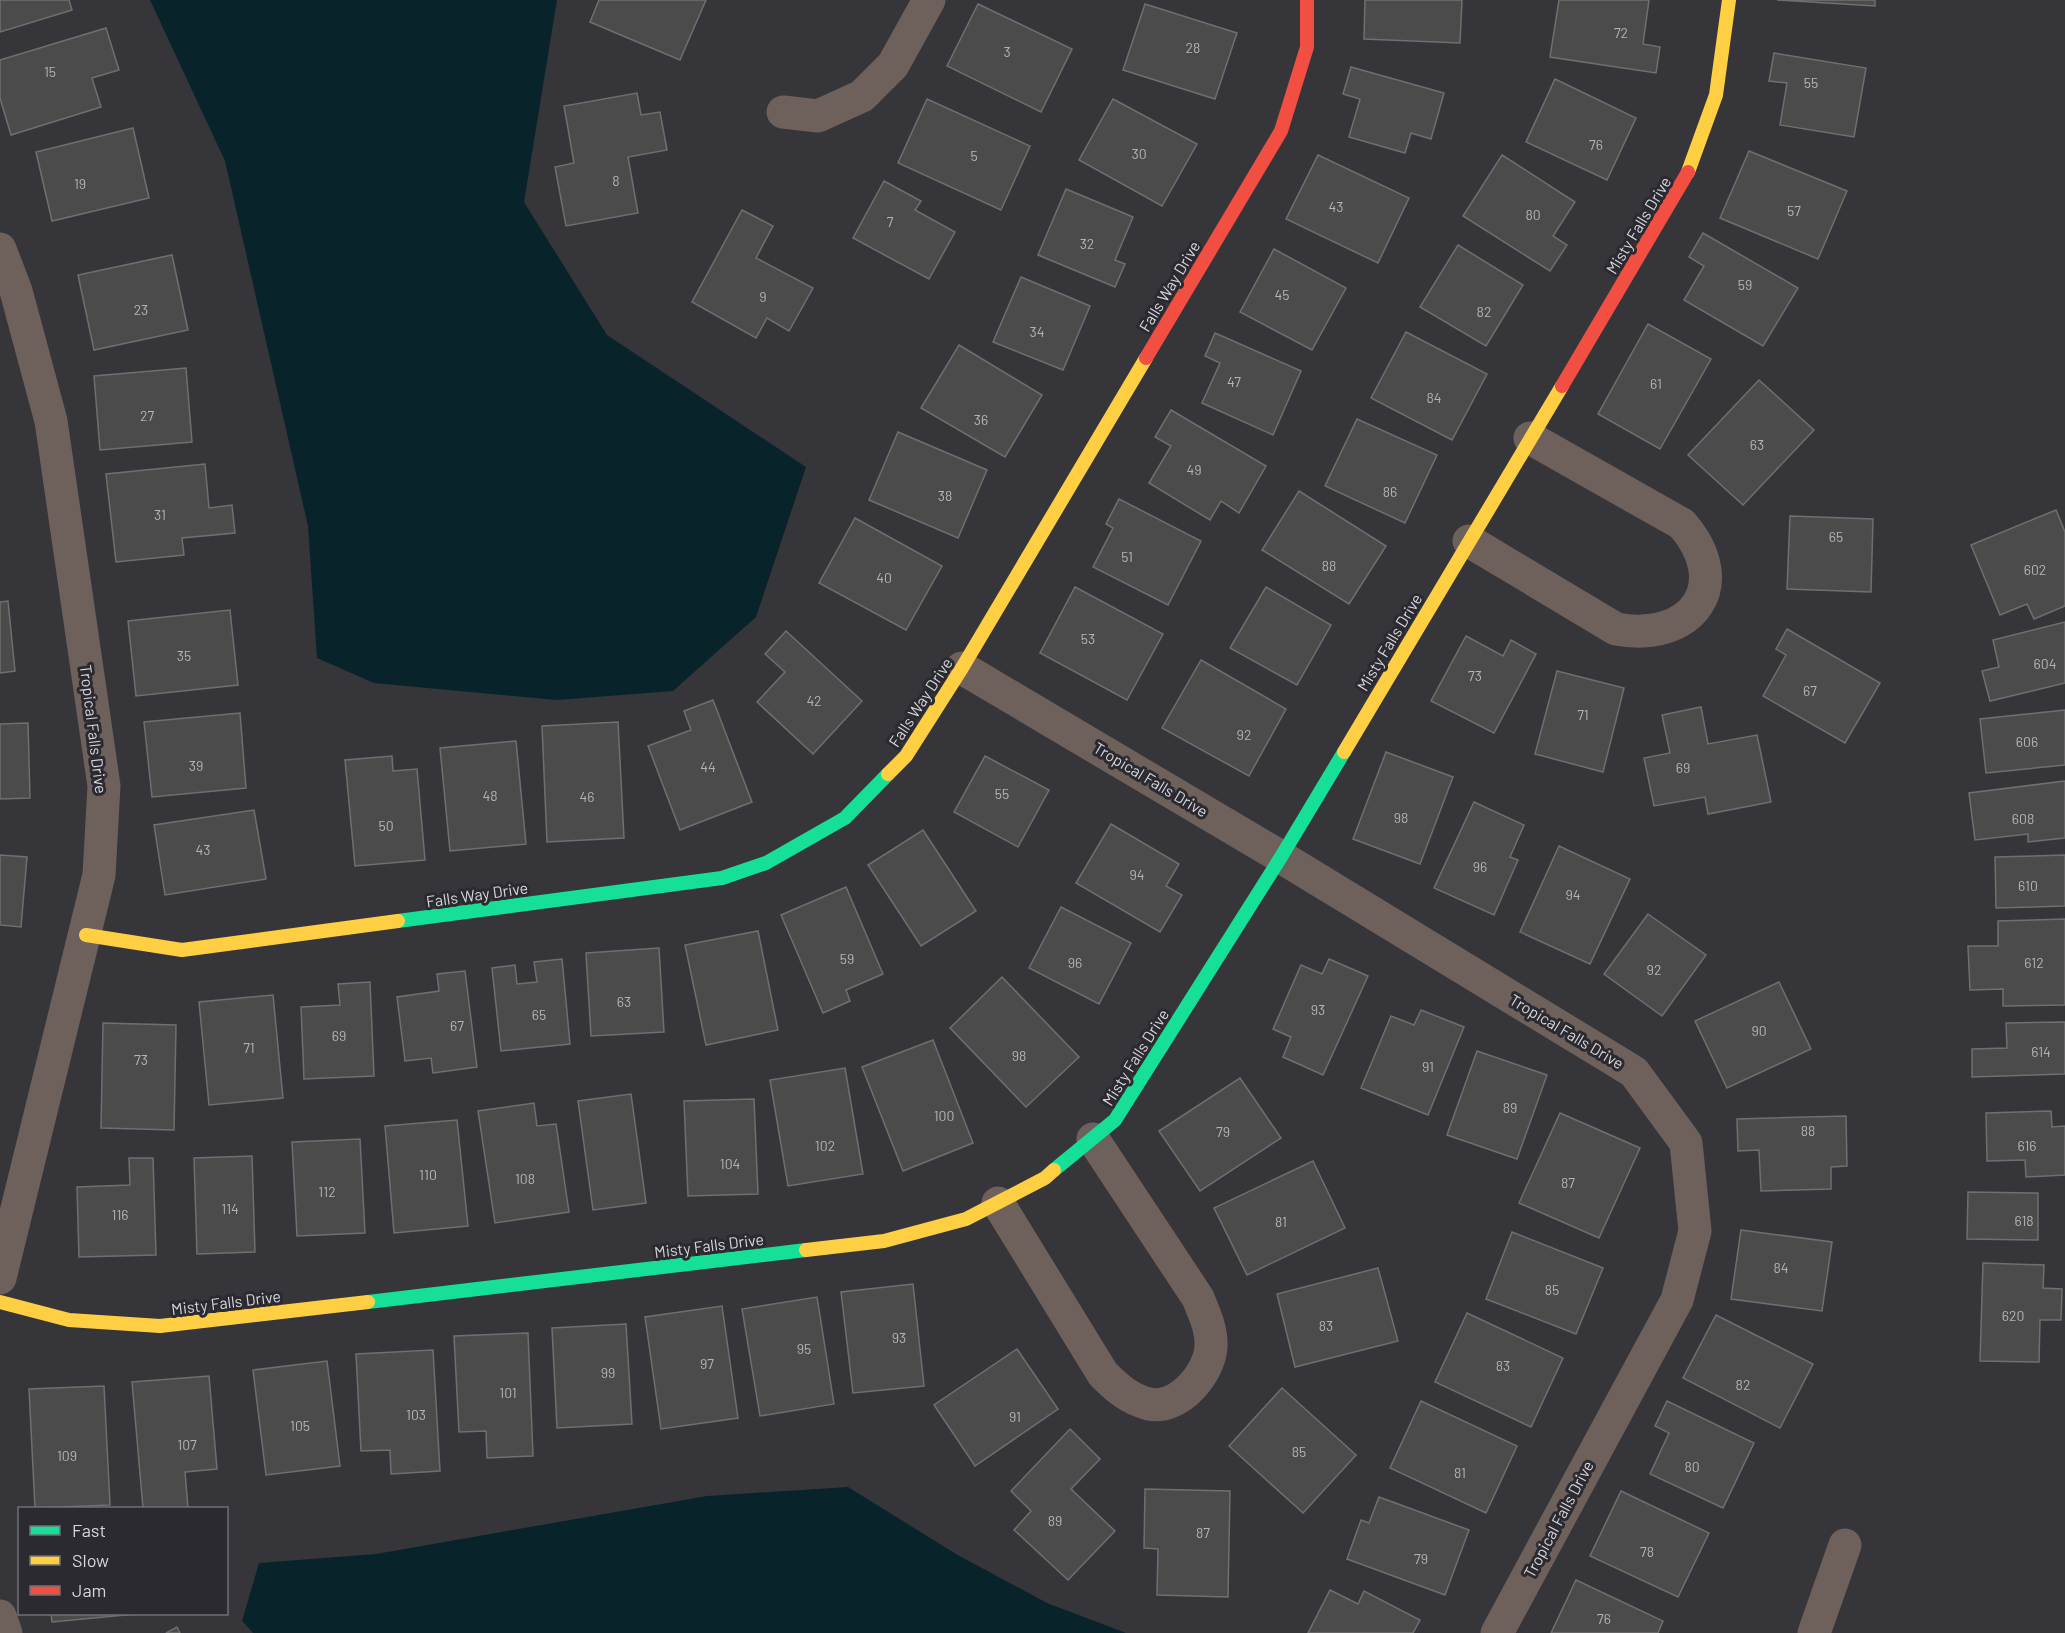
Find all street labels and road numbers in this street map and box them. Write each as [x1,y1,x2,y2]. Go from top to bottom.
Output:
street label: Misty Falls Drive [1601,173,1675,277]
street label: Falls Way Drive [1134,237,1204,335]
street label: Misty Falls Drive [1352,590,1426,694]
street label: Falls Way Drive [884,654,956,750]
street label: Tropical Falls Drive [77,663,111,795]
street label: Tropical Falls Drive [1091,737,1211,821]
street label: Falls Way Drive [425,877,529,911]
street label: Tropical Falls Drive [1507,989,1627,1073]
street label: Misty Falls Drive [1098,1005,1172,1109]
street label: Misty Falls Drive [653,1229,765,1261]
street label: Misty Falls Drive [170,1286,282,1318]
street label: Tropical Falls Drive [1519,1457,1597,1581]

